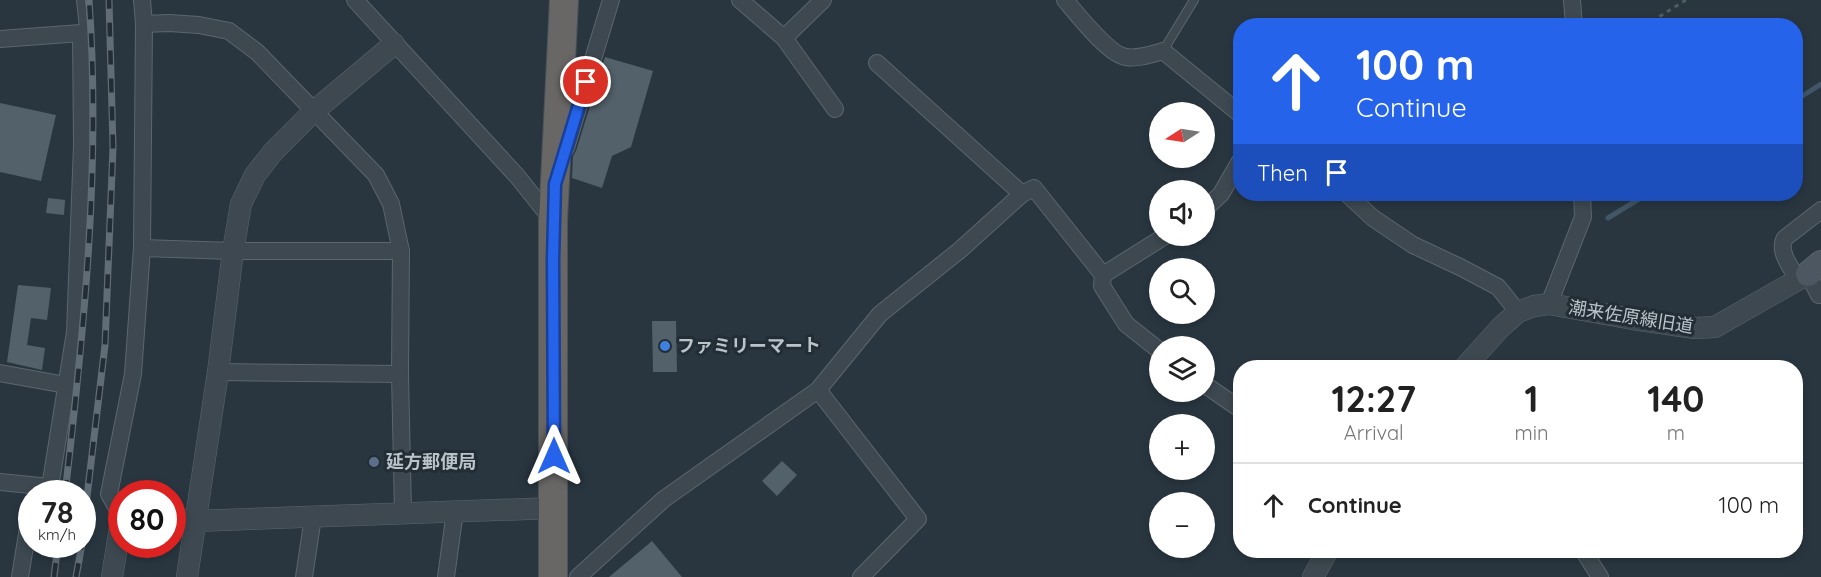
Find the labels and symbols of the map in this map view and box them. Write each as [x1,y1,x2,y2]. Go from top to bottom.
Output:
pin [560,56,611,107]
north arrow [1149,102,1215,168]
street label: 潮来佐原線旧道 [1567,295,1695,338]
place label: ファミリーマート [677,334,821,357]
marker: ファミリーマート [658,339,672,353]
position arrow [522,424,586,488]
place label: 延方郵便局 [386,450,476,473]
marker: 延方郵便局 [367,455,381,469]
speed limit sign: 80 [108,480,186,558]

